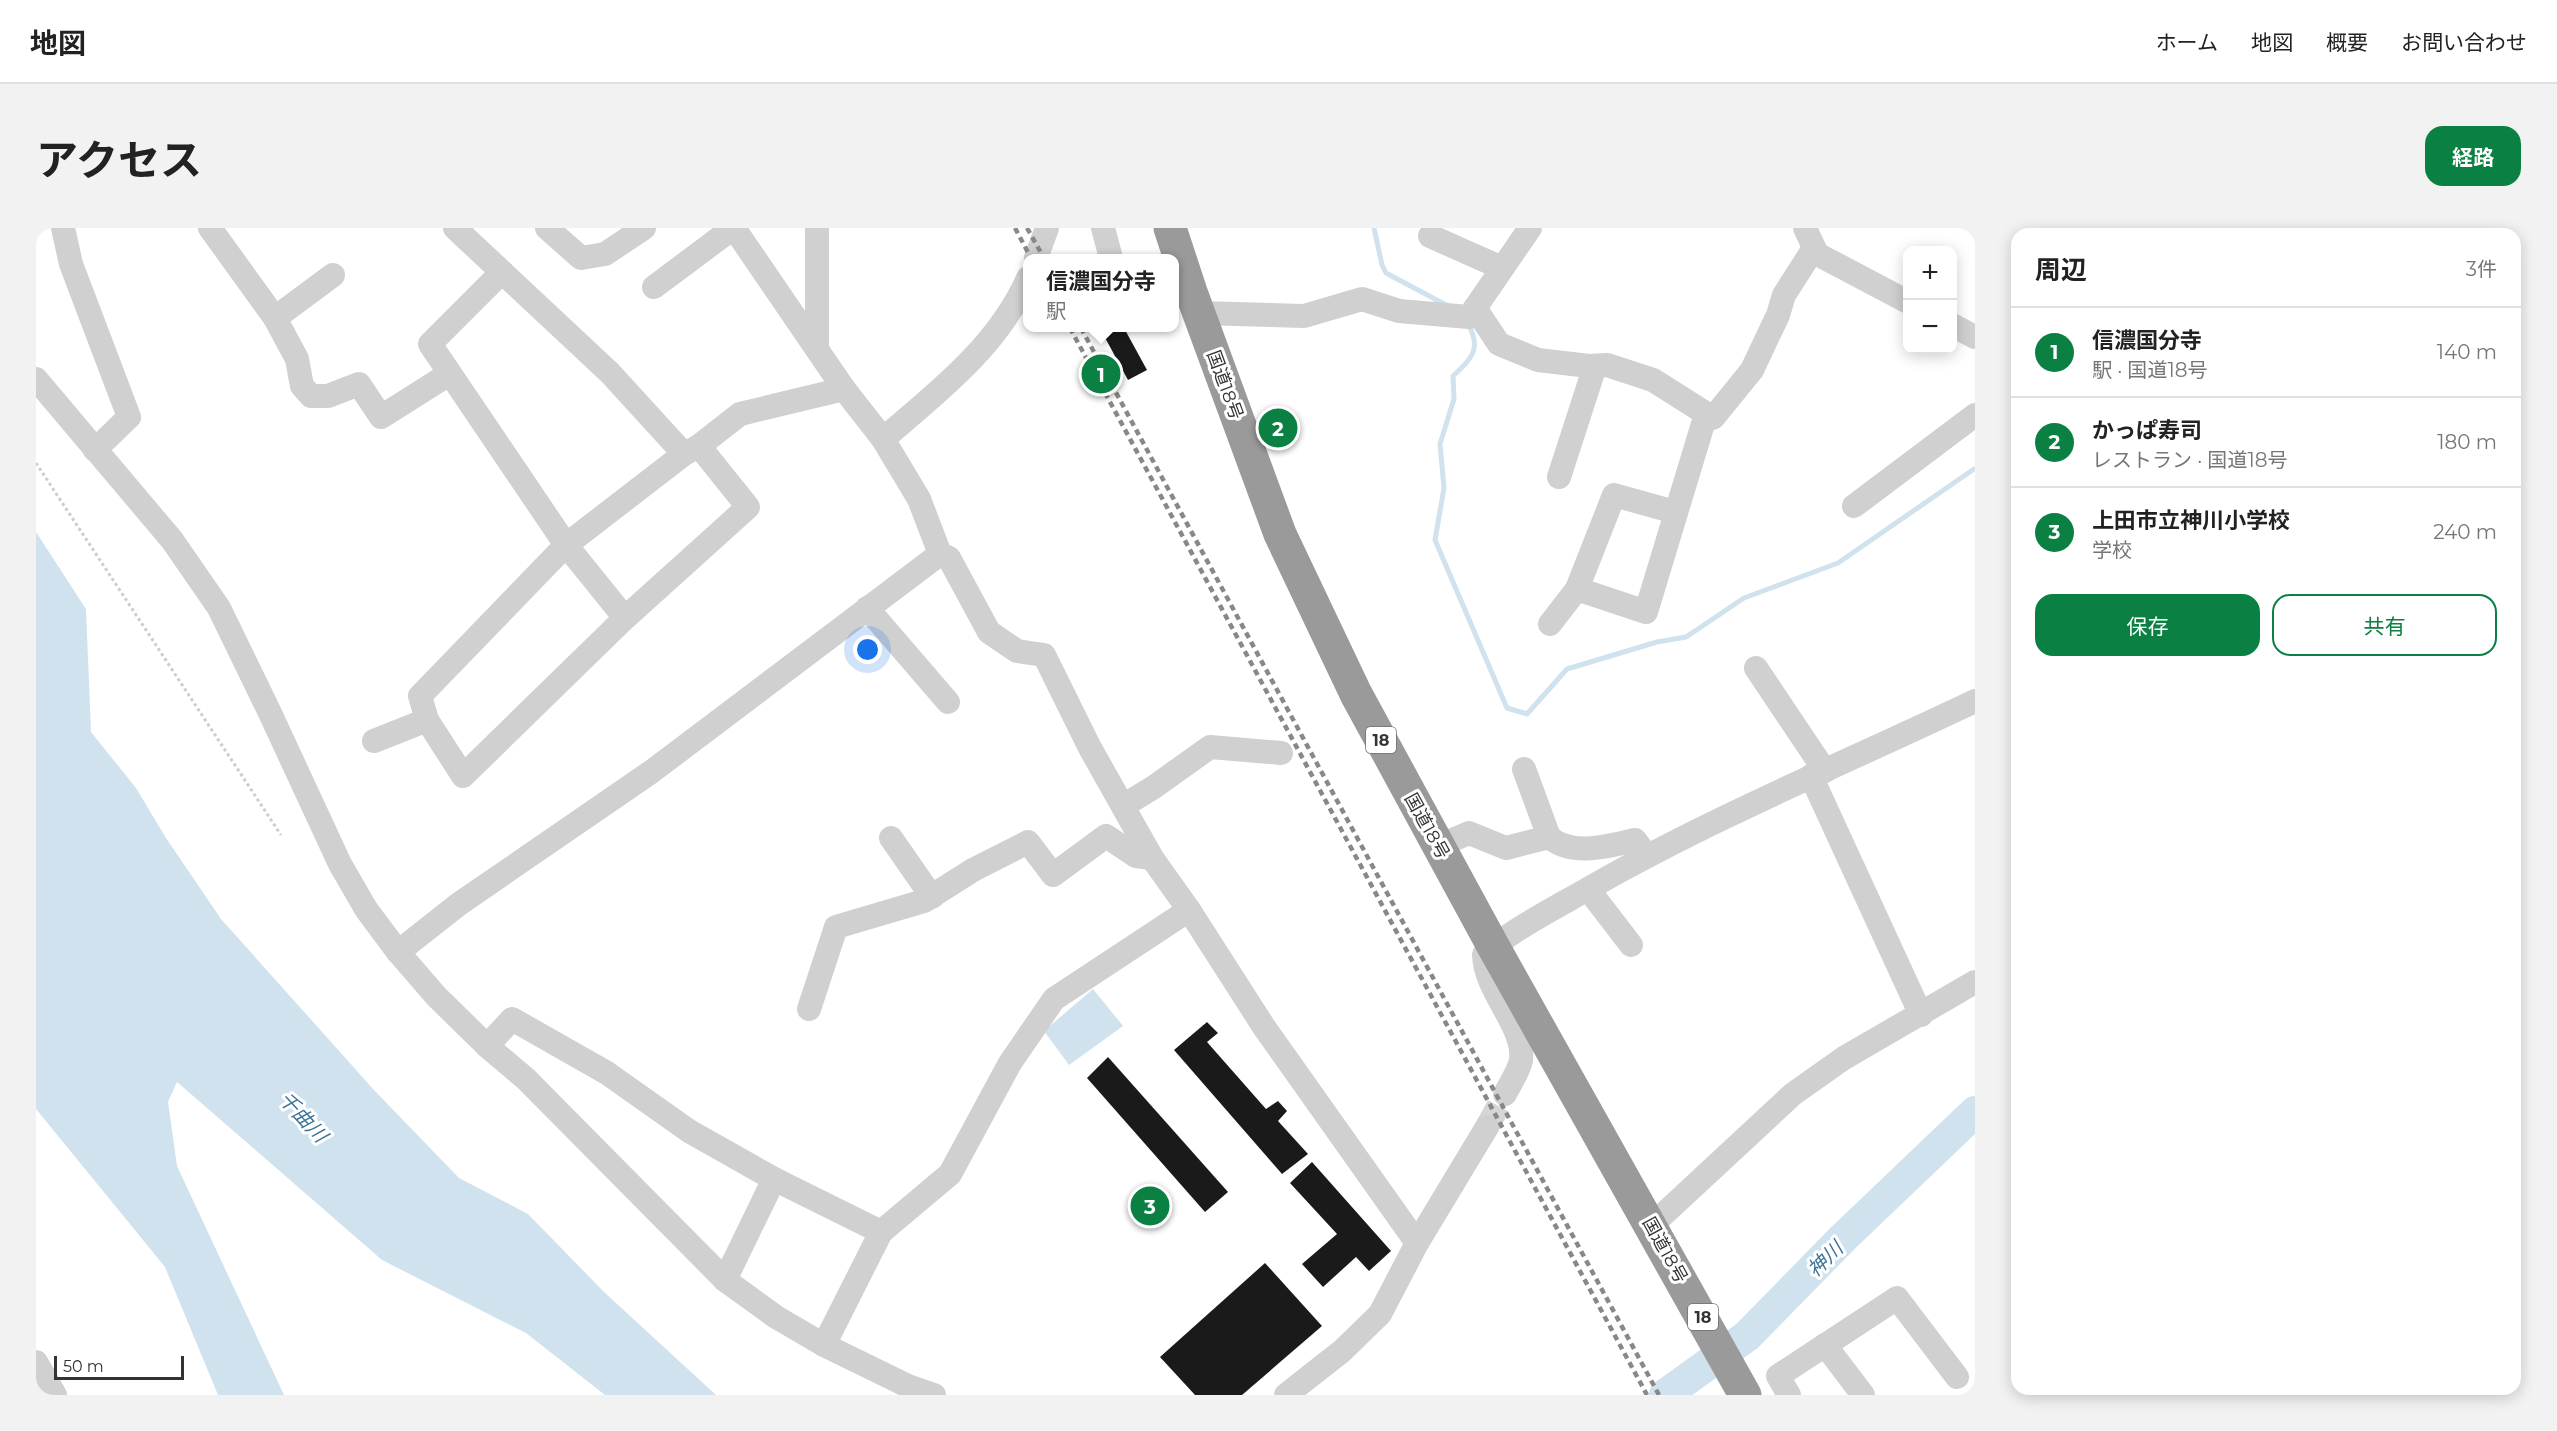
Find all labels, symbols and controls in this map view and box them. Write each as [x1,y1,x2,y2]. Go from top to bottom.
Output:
text: 地図 [30,26,86,60]
text: ホーム [2156,30,2218,55]
text: 地図 [2251,30,2293,55]
text: 概要 [2326,30,2368,55]
text: お問い合わせ [2401,30,2527,55]
button: 経路 [2425,126,2521,186]
text: アクセス [36,134,202,186]
map controls [1903,246,1957,354]
button: + [1903,246,1957,300]
popup [1023,254,1179,332]
text: 周辺 [2035,254,2087,286]
text: 3件 [2466,257,2497,281]
text: 信濃国分寺 [1046,268,1156,295]
text: 駅 [1046,299,1066,323]
button: − [1903,300,1957,354]
text: 信濃国分寺 [2092,327,2202,354]
text: 1 [2051,340,2058,364]
text: 140 m [2437,340,2497,364]
street label: 国道18号 [1202,347,1248,423]
pin: 1 [1082,352,1120,396]
text: 駅 · 国道18号 [2092,358,2208,382]
pin: 2 [1258,406,1298,450]
text: かっぱ寿司 [2092,417,2202,444]
text: 2 [2049,430,2060,454]
text: 180 m [2437,430,2497,454]
text: レストラン · 国道18号 [2092,448,2288,472]
text: 上田市立神川小学校 [2092,507,2290,534]
text: 3 [2049,520,2060,544]
text: 240 m [2433,520,2497,544]
text: 学校 [2092,538,2132,562]
button: 保存 [2035,594,2260,656]
button: 共有 [2272,594,2497,656]
your location [853,635,882,664]
road number: 18 [1366,727,1396,753]
street label: 国道18号 [1400,789,1454,863]
water label: 千曲川 [274,1087,334,1149]
pin: 3 [1130,1184,1170,1228]
street label: 国道18号 [1638,1213,1692,1287]
water label: 神川 [1802,1235,1849,1282]
road number: 18 [1688,1304,1718,1330]
scale bar [54,1353,184,1380]
text: 50 m [63,1357,104,1376]

